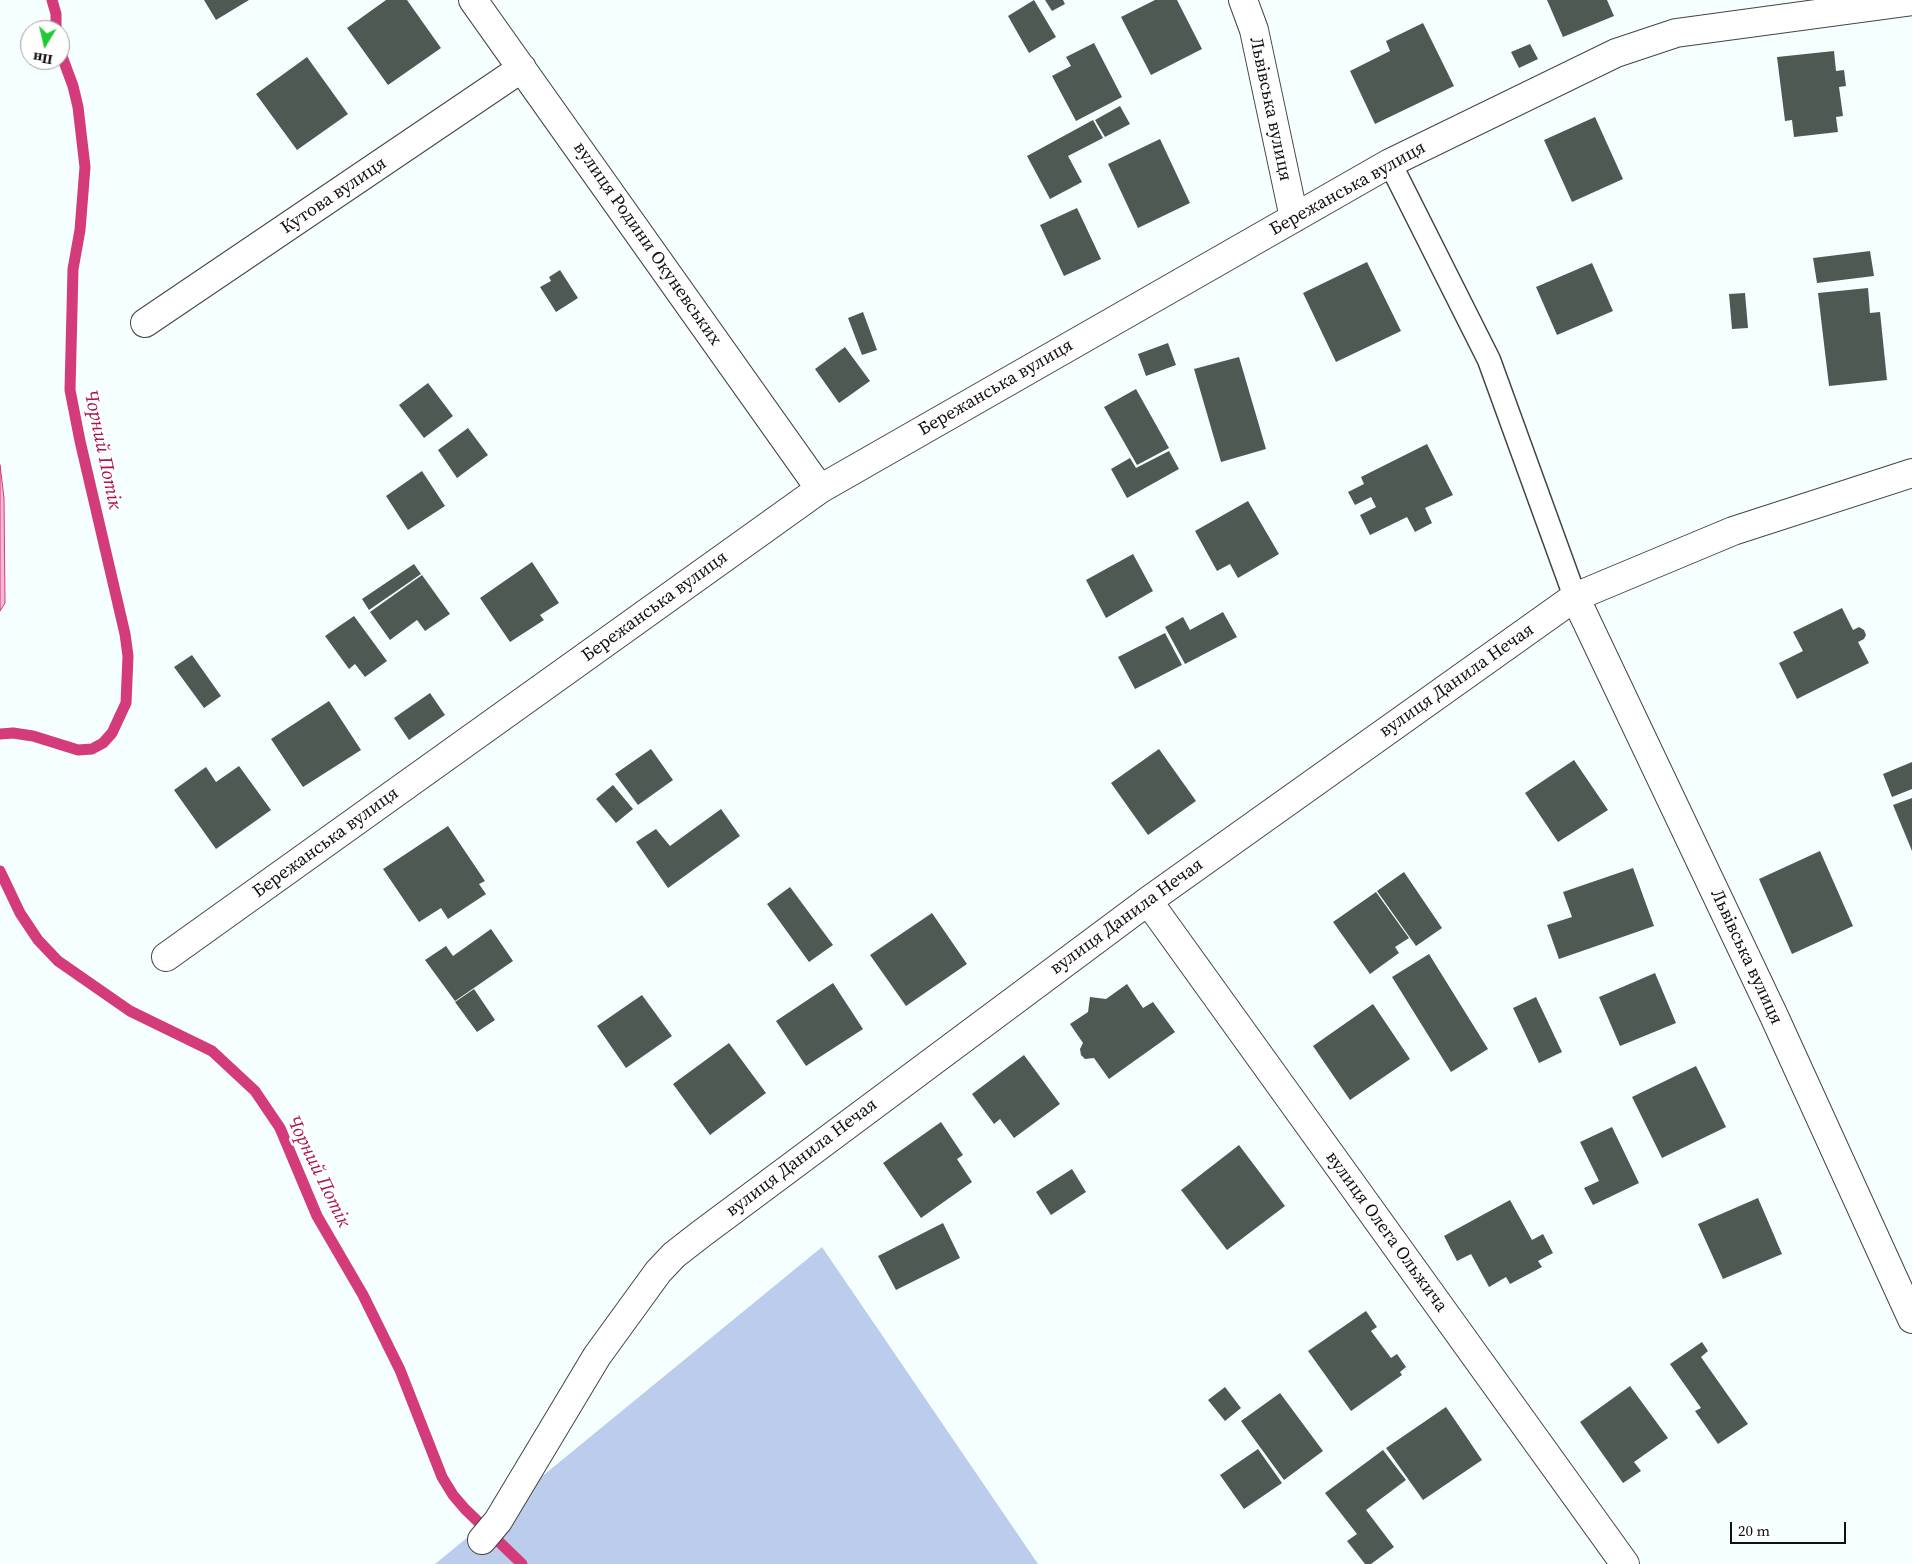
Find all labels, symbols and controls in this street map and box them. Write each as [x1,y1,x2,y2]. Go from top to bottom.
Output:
north arrow [20,20,70,70]
street label: Львівська вулиця [1244,35,1296,183]
text: Пн [32,47,54,70]
street label: Бережанська вулиця [1266,137,1430,241]
street label: вулиця Родини Окуневських [568,138,726,350]
street label: Кутова вулиця [277,153,391,239]
street label: Бережанська вулиця [915,335,1077,441]
water label: Чорний Потік [78,388,126,512]
street label: Бережанська вулиця [578,547,732,667]
street label: вулиця Данила Нечая [1376,619,1538,743]
street label: Бережанська вулиця [249,783,403,903]
street label: вулиця Данила Нечая [1046,854,1208,980]
street label: Львівська вулиця [1705,886,1787,1028]
street label: вулиця Данила Нечая [722,1094,882,1222]
water label: Чорний Потік [281,1112,355,1232]
street label: вулиця Олега Ольжича [1320,1147,1452,1317]
scale bar [1732,1512,1848,1544]
text: 20 m [1738,1520,1770,1541]

